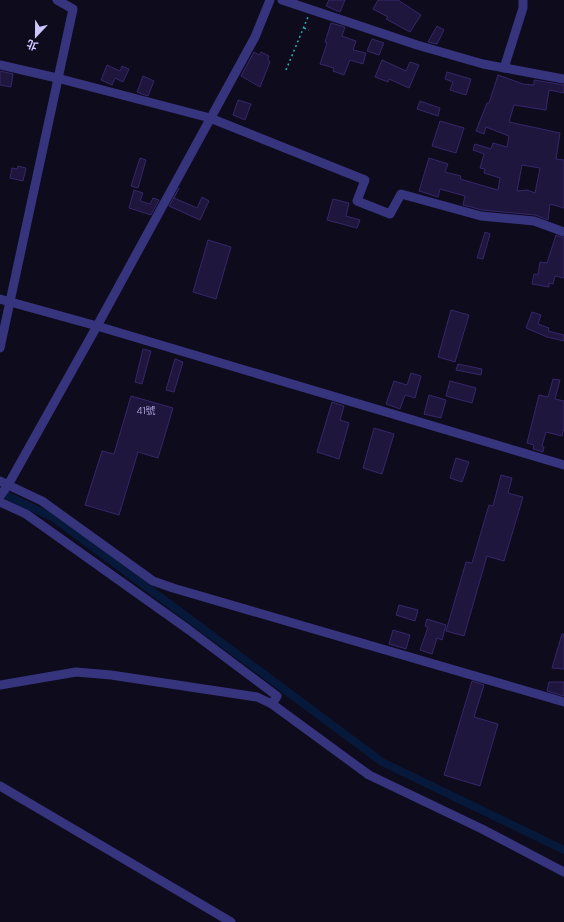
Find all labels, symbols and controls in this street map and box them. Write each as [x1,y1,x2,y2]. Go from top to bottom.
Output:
north arrow [16,16,56,56]
text: 北 [25,37,40,54]
house number: 41號 [136,404,156,417]

